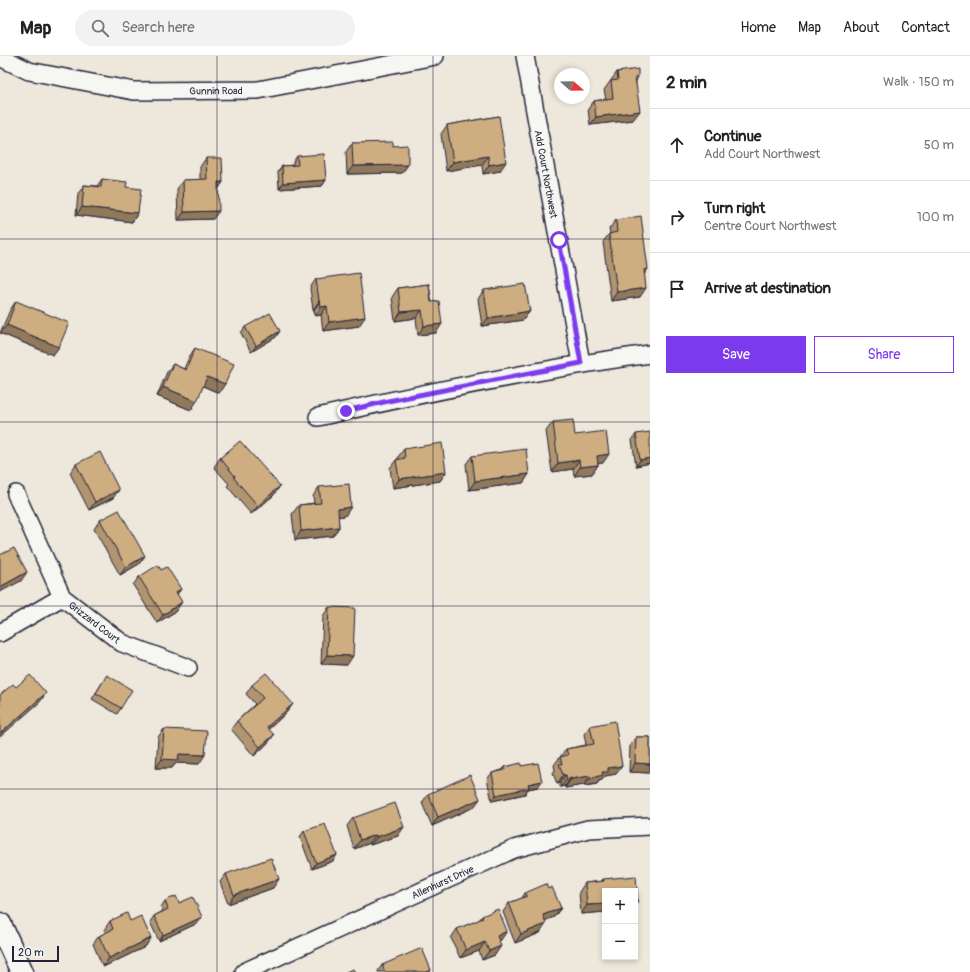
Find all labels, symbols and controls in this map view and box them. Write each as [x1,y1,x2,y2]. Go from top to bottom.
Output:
search box [75,10,355,46]
text: Map [20,16,51,40]
icon: search [89,17,111,39]
text: Search here [121,18,195,37]
text: Home [741,19,776,36]
text: Map [798,19,821,36]
text: About [843,19,879,36]
text: Contact [901,19,950,36]
north arrow [554,68,590,104]
text: 2 min [666,72,707,93]
text: Walk · 150 m [883,74,954,90]
street label: Gunnin Road [189,85,243,98]
text: Continue [704,127,762,146]
street label: Add Court Northwest [532,129,560,220]
icon: ahead [666,134,688,156]
text: 50 m [924,137,954,153]
text: Add Court Northwest [704,146,820,162]
text: Turn right [704,199,765,218]
icon: right [666,206,688,228]
text: 100 m [917,209,954,225]
text: Centre Court Northwest [704,218,836,234]
route start [550,231,568,249]
icon: arrive [666,278,688,300]
text: Arrive at destination [704,279,831,298]
button: Save [666,336,806,373]
button: Share [814,336,954,373]
route end [337,402,355,420]
street label: Grizzard Court [66,599,123,647]
street label: Allenhurst Drive [410,863,476,902]
map controls [602,888,638,960]
button: + [602,888,638,924]
button: − [602,924,638,960]
scale bar [12,944,59,963]
text: 20 m [18,946,44,959]

